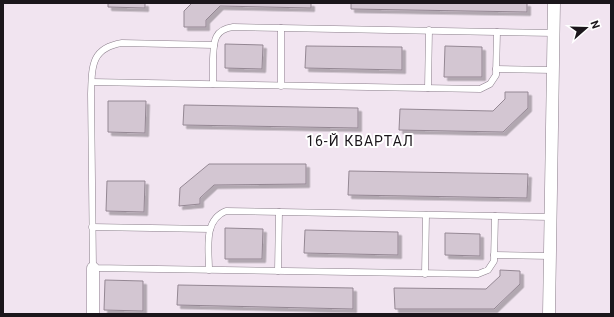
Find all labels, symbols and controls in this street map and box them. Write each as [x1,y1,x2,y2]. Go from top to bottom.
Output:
north arrow [566,8,606,48]
text: N [587,19,602,31]
district label: 16-Й КВАРТАЛ [306,133,414,149]

